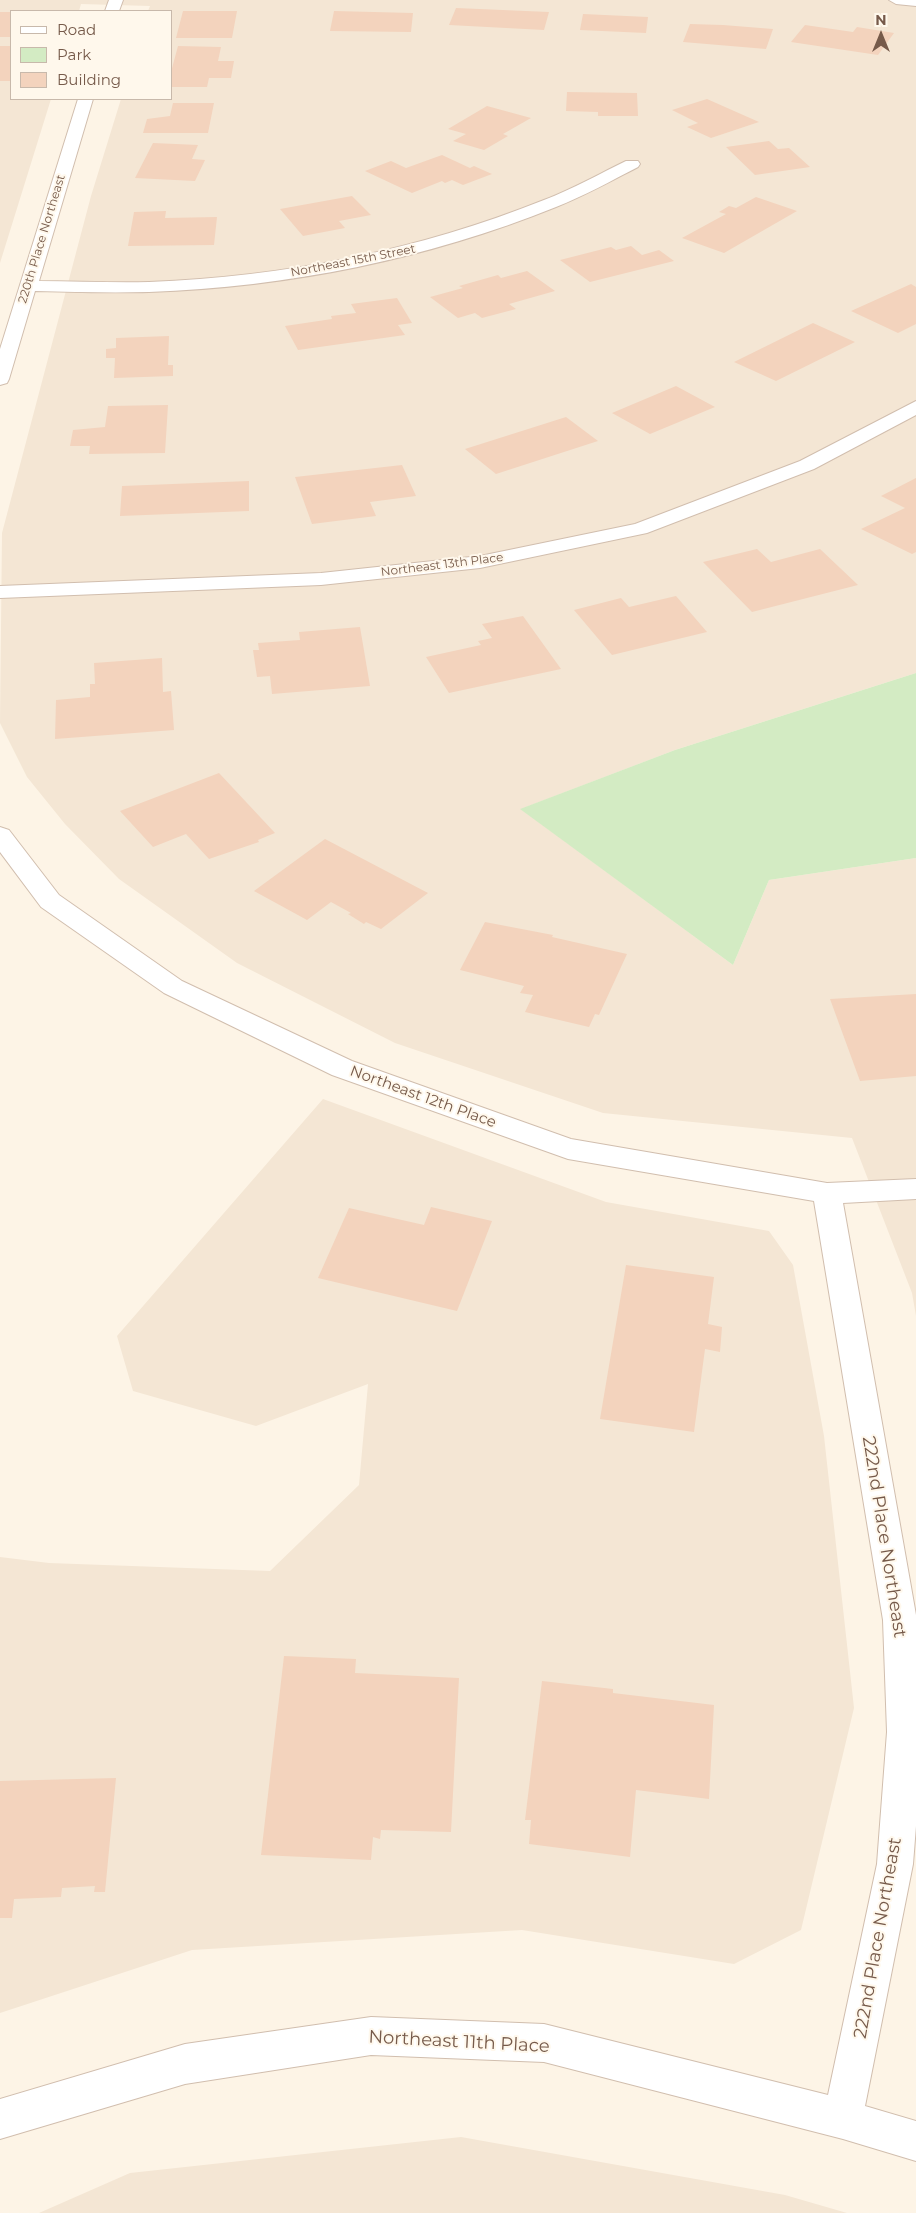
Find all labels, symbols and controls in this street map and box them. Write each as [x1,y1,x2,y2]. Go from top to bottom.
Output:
legend [10,10,172,100]
north arrow [856,10,906,60]
text: N [875,11,887,29]
text: Road [57,20,96,39]
text: Park [57,45,91,64]
text: Building [57,70,121,89]
street label: 220th Place Northeast [16,173,68,305]
street label: Northeast 15th Street [289,242,417,280]
street label: Northeast 13th Place [380,550,504,580]
street label: Northeast 12th Place [347,1062,499,1132]
street label: 222nd Place Northeast [857,1435,911,1639]
street label: 222nd Place Northeast [850,1836,906,2040]
street label: Northeast 11th Place [368,2026,550,2058]

